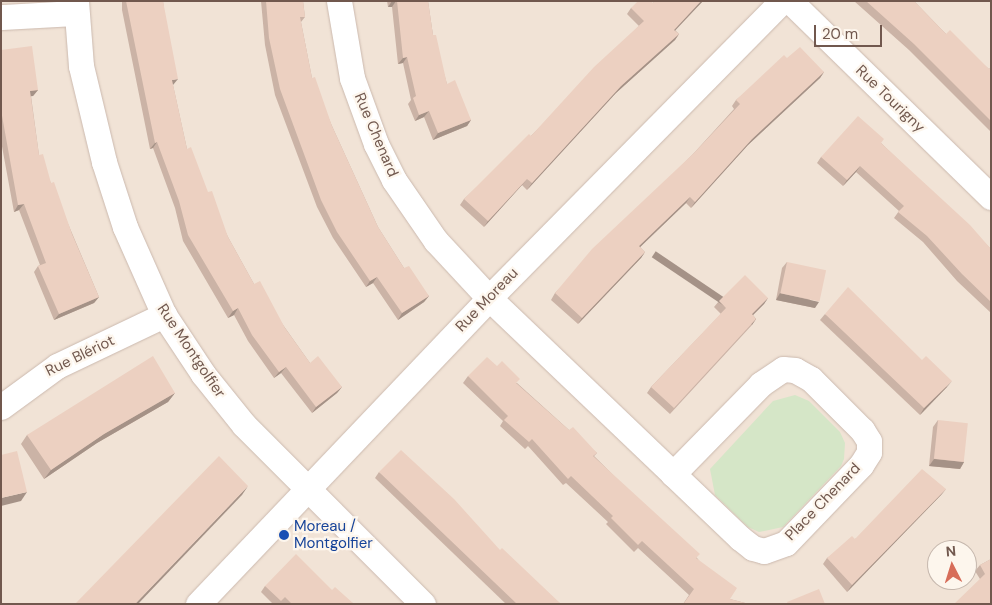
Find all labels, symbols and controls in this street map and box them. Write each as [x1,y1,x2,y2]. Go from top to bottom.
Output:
scale bar [817,15,884,47]
text: 20 m [822,24,858,44]
street label: Rue Tourigny [852,62,928,136]
street label: Rue Chenard [350,90,402,180]
street label: Rue Moreau [452,264,522,336]
street label: Rue Montgolfier [153,301,229,401]
street label: Rue Blériot [43,332,117,380]
street label: Place Chenard [782,460,864,544]
place label: Moreau / Montgolfier [294,517,373,552]
marker: Moreau / Montgolfier [278,529,290,541]
north arrow [927,540,977,590]
text: N [945,542,957,560]

